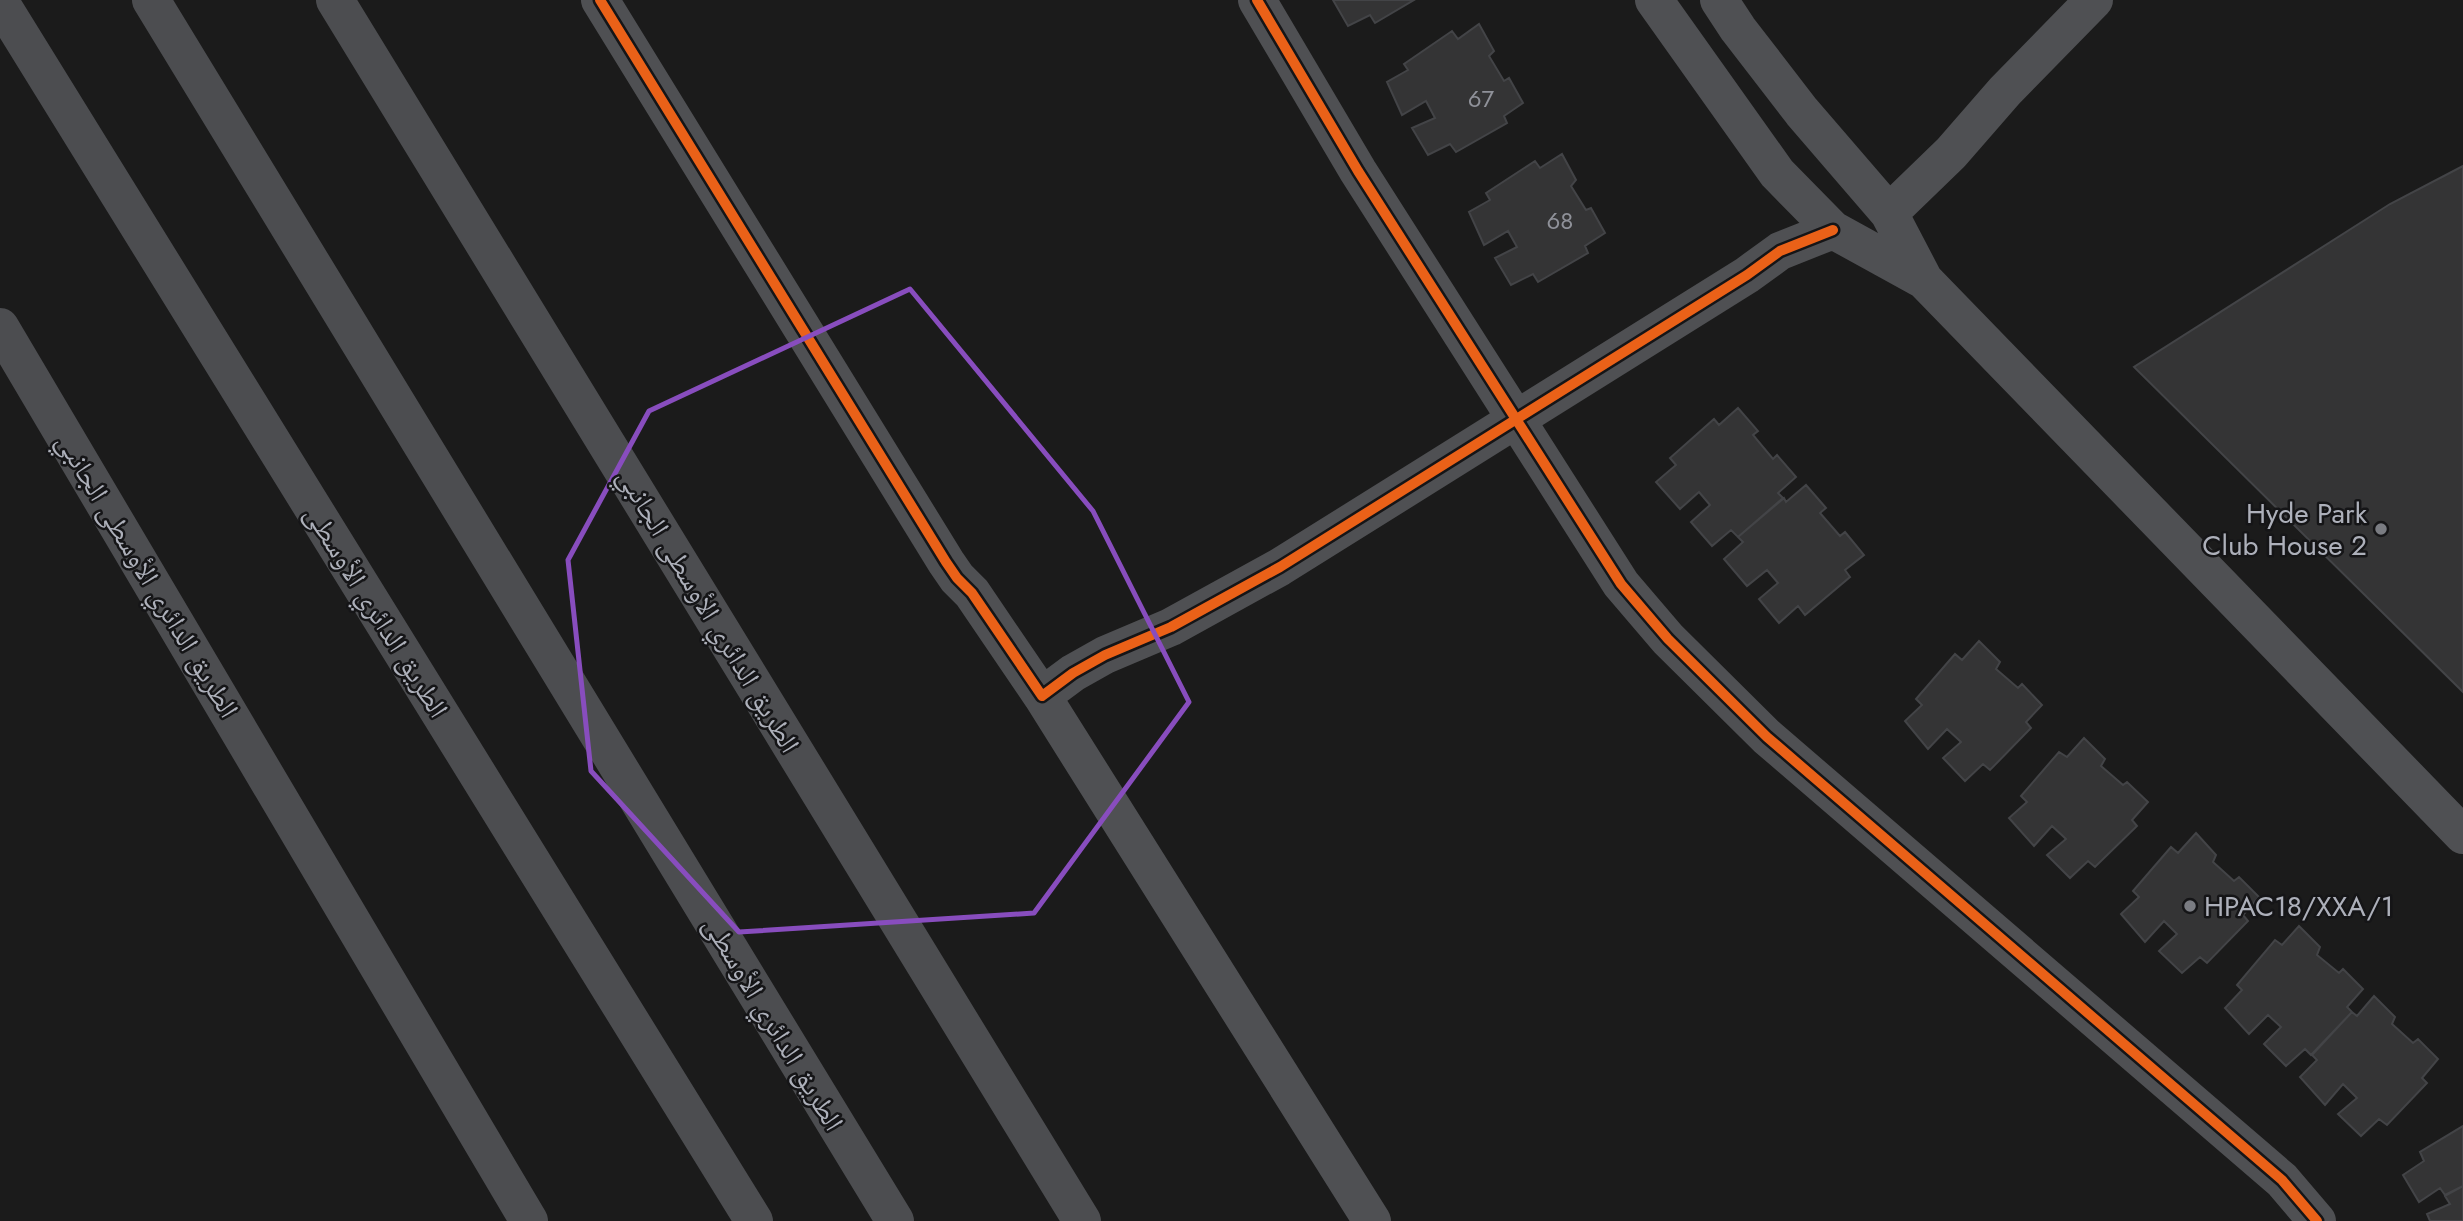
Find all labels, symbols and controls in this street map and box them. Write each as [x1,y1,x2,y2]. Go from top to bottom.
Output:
house number: 67 [1468,81,1495,116]
house number: 68 [1547,203,1573,238]
street label: الطريق الدائري الأوسطى الجانبي [44,425,249,727]
street label: الطريق الدائري الأوسطى الجانبي [605,460,810,762]
place label: Hyde Park Club House 2 [2202,493,2368,566]
street label: الطريق الدائري الأوسطى [293,497,459,727]
marker: Hyde Park Club House 2 [2373,521,2389,537]
place label: HPAC18/XXA/1 [2204,886,2394,927]
marker: HPAC18/XXA/1 [2182,898,2198,914]
street label: الطريق الدائري الأوسطى [691,908,854,1140]

